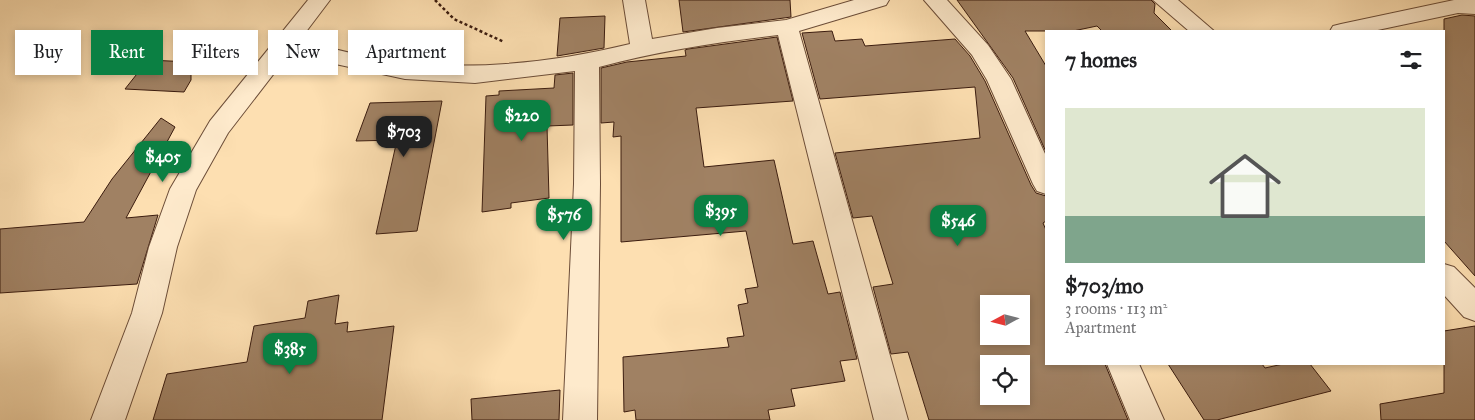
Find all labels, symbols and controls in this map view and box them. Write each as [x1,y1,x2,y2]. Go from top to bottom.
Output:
chip: Buy [15,30,81,75]
chip: Rent [91,30,163,75]
chip: Filters [173,30,258,75]
chip: New [268,30,338,75]
chip: Apartment [348,30,464,75]
icon: filters [1397,46,1425,74]
text: 7 homes [1065,47,1137,73]
pin: $220 [492,100,552,142]
text: $220 [505,106,539,125]
pin: $703 [374,116,434,158]
text: $703 [387,122,421,141]
pin: $405 [133,140,193,183]
icon: home [1200,141,1290,231]
text: $405 [145,147,181,166]
pin: $395 [691,194,751,237]
pin: $576 [534,198,594,241]
text: $395 [705,201,737,220]
pin: $546 [928,204,988,247]
text: $576 [547,205,581,224]
text: $546 [941,211,975,230]
text: $703/mo [1065,273,1143,299]
north arrow [980,295,1030,345]
map controls [980,295,1030,405]
text: 3 rooms · 113 m² [1065,299,1167,318]
text: Apartment [1065,318,1137,337]
pin: $385 [260,332,320,375]
text: $385 [274,339,306,358]
button: locate [980,355,1030,405]

